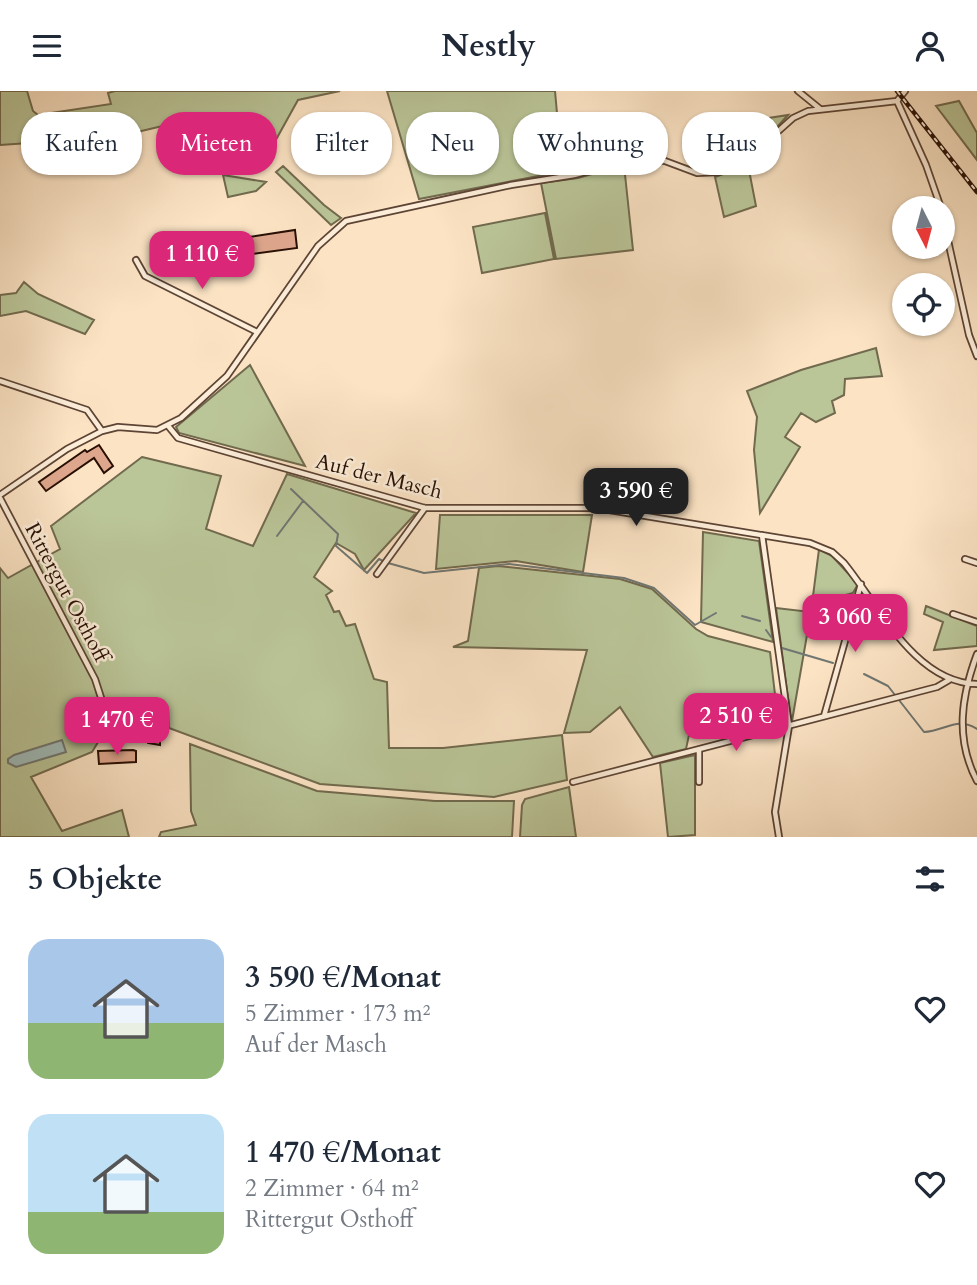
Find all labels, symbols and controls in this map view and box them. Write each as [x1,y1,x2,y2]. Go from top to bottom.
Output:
text: Nestly [441,24,536,68]
icon: menu [28,27,66,65]
icon: person [911,27,949,65]
chip: Kaufen [21,112,142,175]
chip: Mieten [156,112,277,175]
chip: Filter [291,112,392,175]
chip: Neu [406,112,499,175]
chip: Wohnung [513,112,668,175]
chip: Haus [682,112,781,175]
north arrow [892,196,956,259]
map controls [892,196,955,336]
pin: 1 110 € [137,231,267,291]
text: 1 110 € [165,238,239,269]
button: locate [892,273,955,336]
street label: Auf der Masch [313,447,446,506]
pin: 3 590 € [571,469,701,528]
text: 3 590 € [599,475,673,506]
street label: Rittergut Osthoff [18,518,117,670]
pin: 3 060 € [790,595,920,654]
text: 3 060 € [818,601,892,632]
pin: 2 510 € [671,693,801,753]
pin: 1 470 € [52,697,182,757]
text: 2 510 € [699,700,773,731]
text: 1 470 € [80,704,154,735]
text: 5 Objekte [28,859,162,900]
icon: filters [911,860,949,898]
text: 3 590 €/Monat [245,957,441,998]
icon: home [84,967,168,1051]
icon: heart [911,990,949,1028]
text: 5 Zimmer · 173 m² [245,998,430,1029]
text: Auf der Masch [245,1029,387,1060]
text: 1 470 €/Monat [245,1132,441,1173]
icon: home [84,1142,168,1226]
icon: heart [911,1165,949,1203]
text: 2 Zimmer · 64 m² [245,1173,419,1204]
text: Rittergut Osthoff [245,1204,413,1235]

